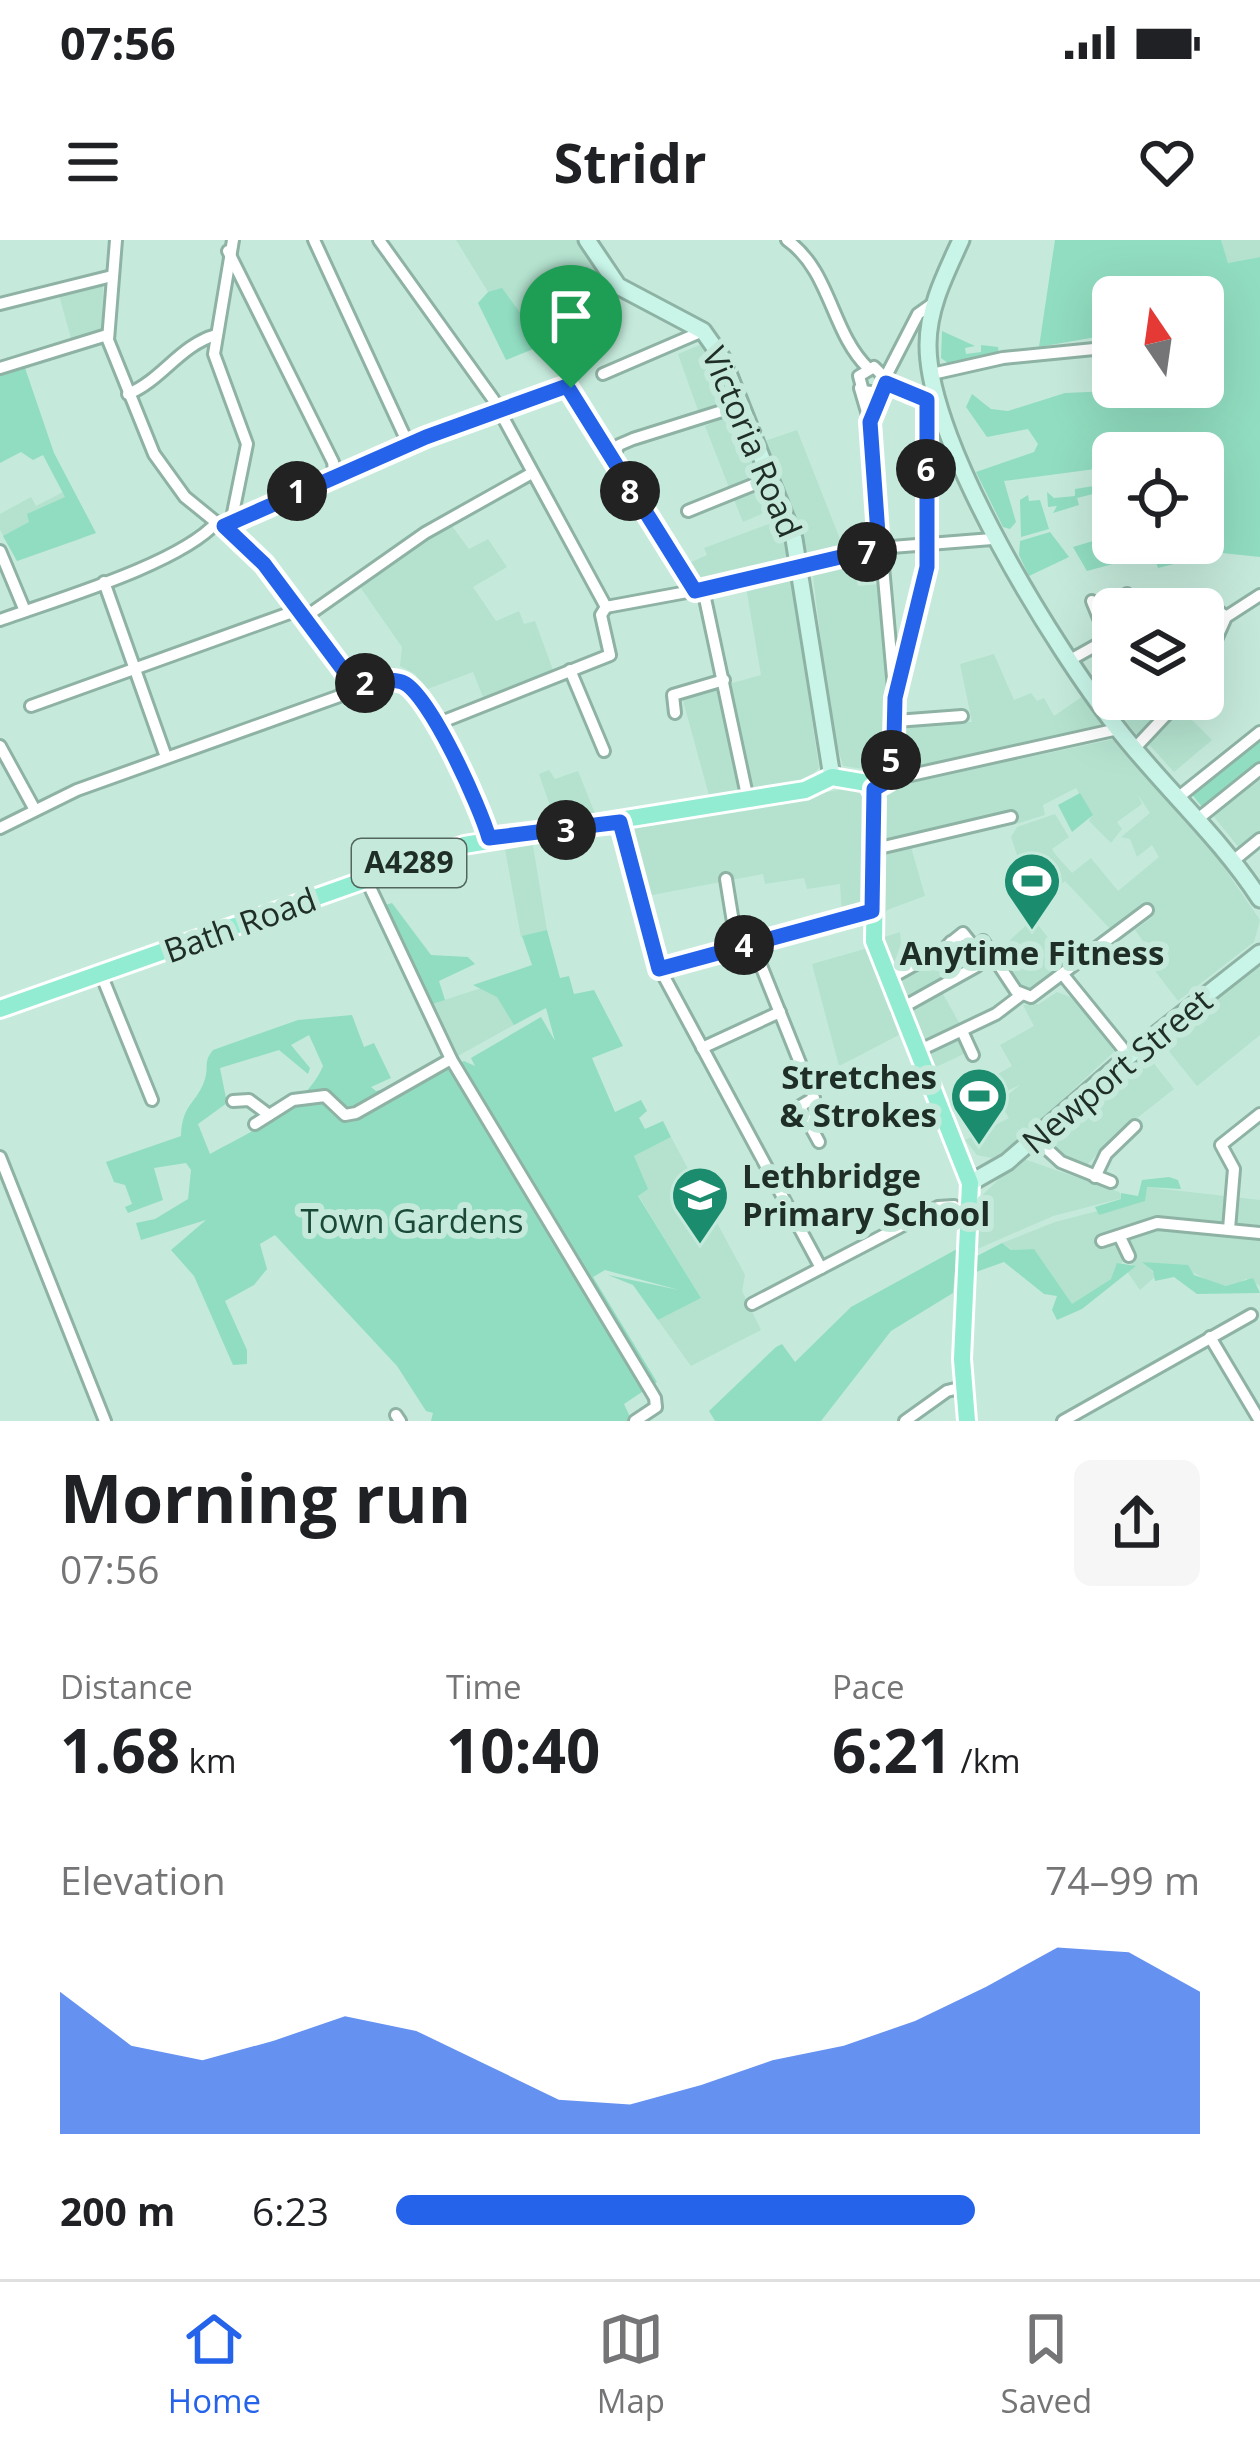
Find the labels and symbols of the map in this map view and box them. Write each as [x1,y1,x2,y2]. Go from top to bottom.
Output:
pin [520,265,622,388]
north arrow [1092,276,1224,408]
street label: Victoria Road [692,340,813,544]
pin: 6 [896,439,956,499]
pin: 1 [267,461,327,521]
pin: 8 [600,461,660,521]
pin: 7 [837,522,897,582]
pin: 2 [335,653,395,713]
pin: 5 [861,730,921,790]
pin: 3 [536,800,596,860]
road number: A4289 [352,839,466,887]
sports icon: Anytime Fitness [1001,850,1063,932]
street label: Bath Road [157,876,322,973]
pin: 4 [714,915,774,975]
place label: Anytime Fitness [900,930,1164,975]
street label: Newport Street [1012,978,1221,1163]
place label: Stretches & Strokes [779,1054,937,1137]
sports icon: Stretches & Strokes [948,1065,1010,1147]
place label: Lethbridge Primary School [742,1153,990,1236]
school or university icon: Lethbridge Primary School [669,1164,731,1246]
park label: Town Gardens [301,1198,523,1243]

